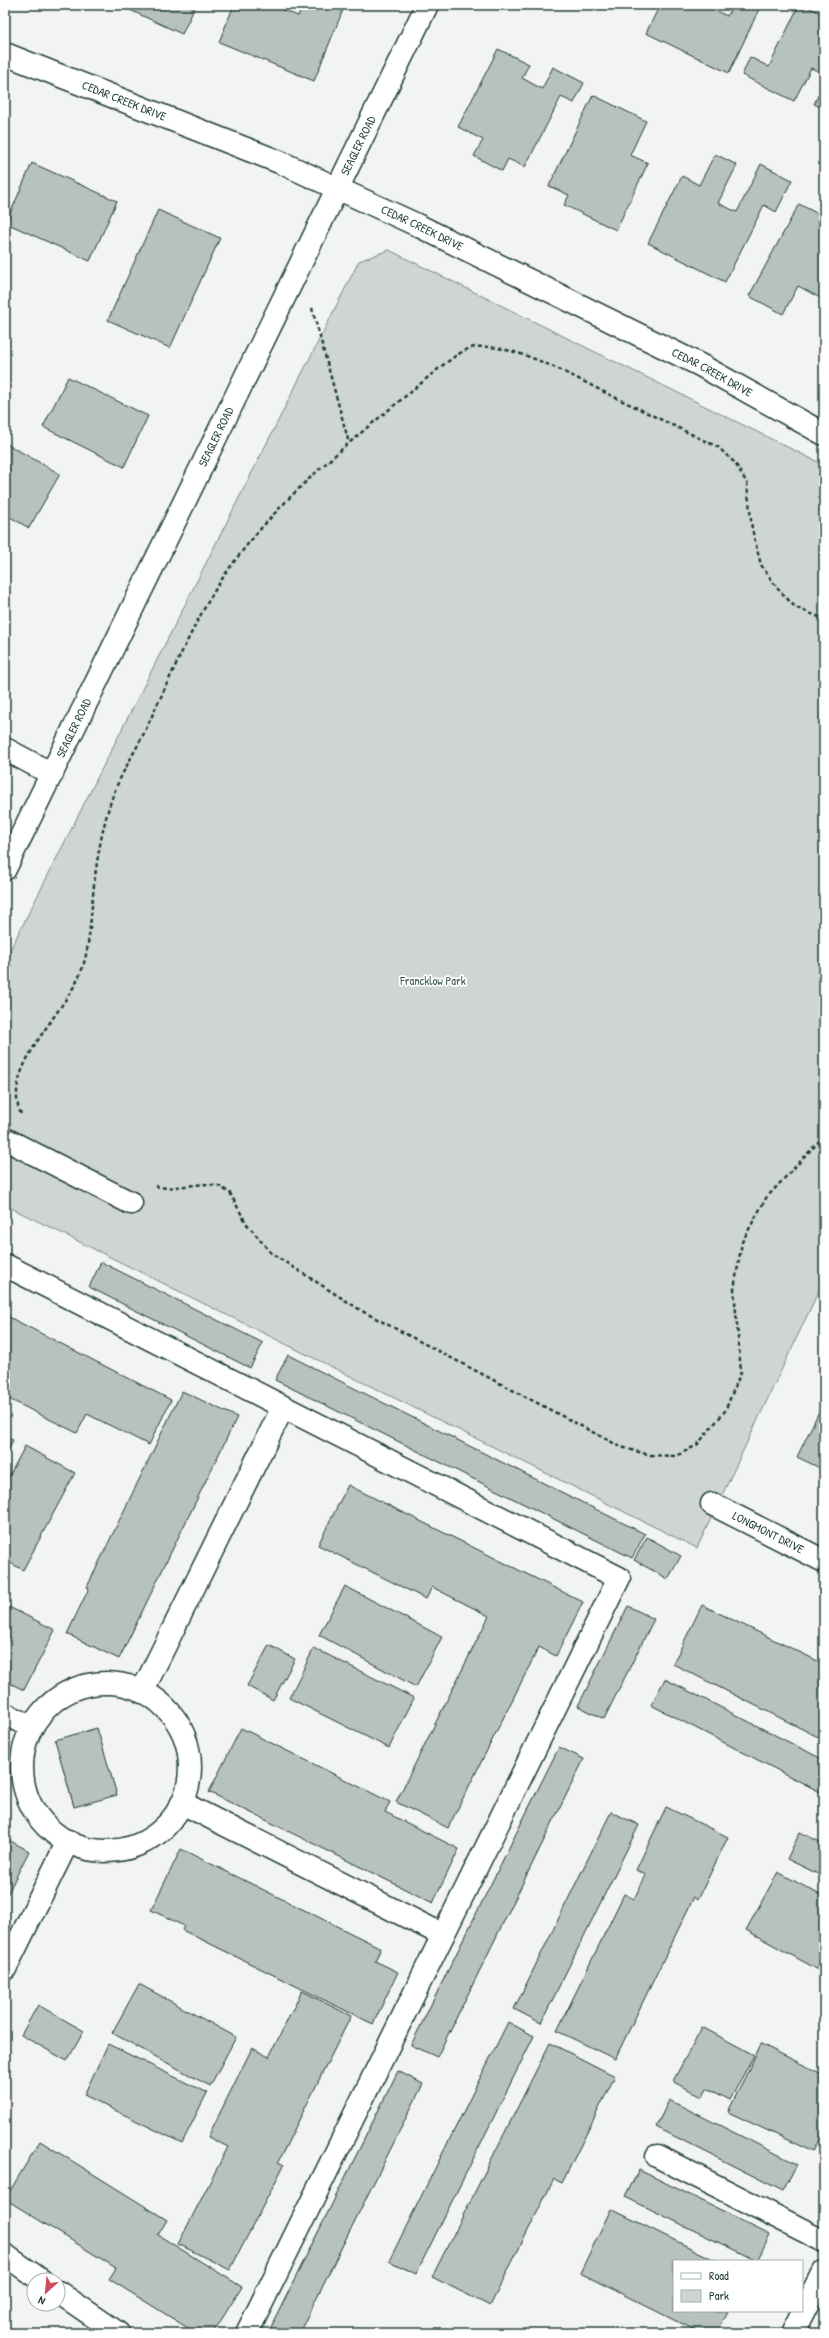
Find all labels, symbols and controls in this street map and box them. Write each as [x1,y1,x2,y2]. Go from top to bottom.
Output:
street label: CEDAR CREEK DRIVE [80,76,170,125]
street label: SEAGLER ROAD [336,113,380,178]
street label: CEDAR CREEK DRIVE [378,201,467,255]
street label: CEDAR CREEK DRIVE [669,343,756,401]
street label: SEAGLER ROAD [194,404,237,469]
street label: SEAGLER ROAD [52,695,95,760]
park label: Francklow Park [399,972,466,989]
street label: LONGMONT DRIVE [730,1507,808,1558]
legend [673,2260,803,2312]
text: Road [709,2267,729,2284]
north arrow [26,2272,66,2312]
text: Park [709,2287,729,2304]
text: N [36,2293,47,2308]

